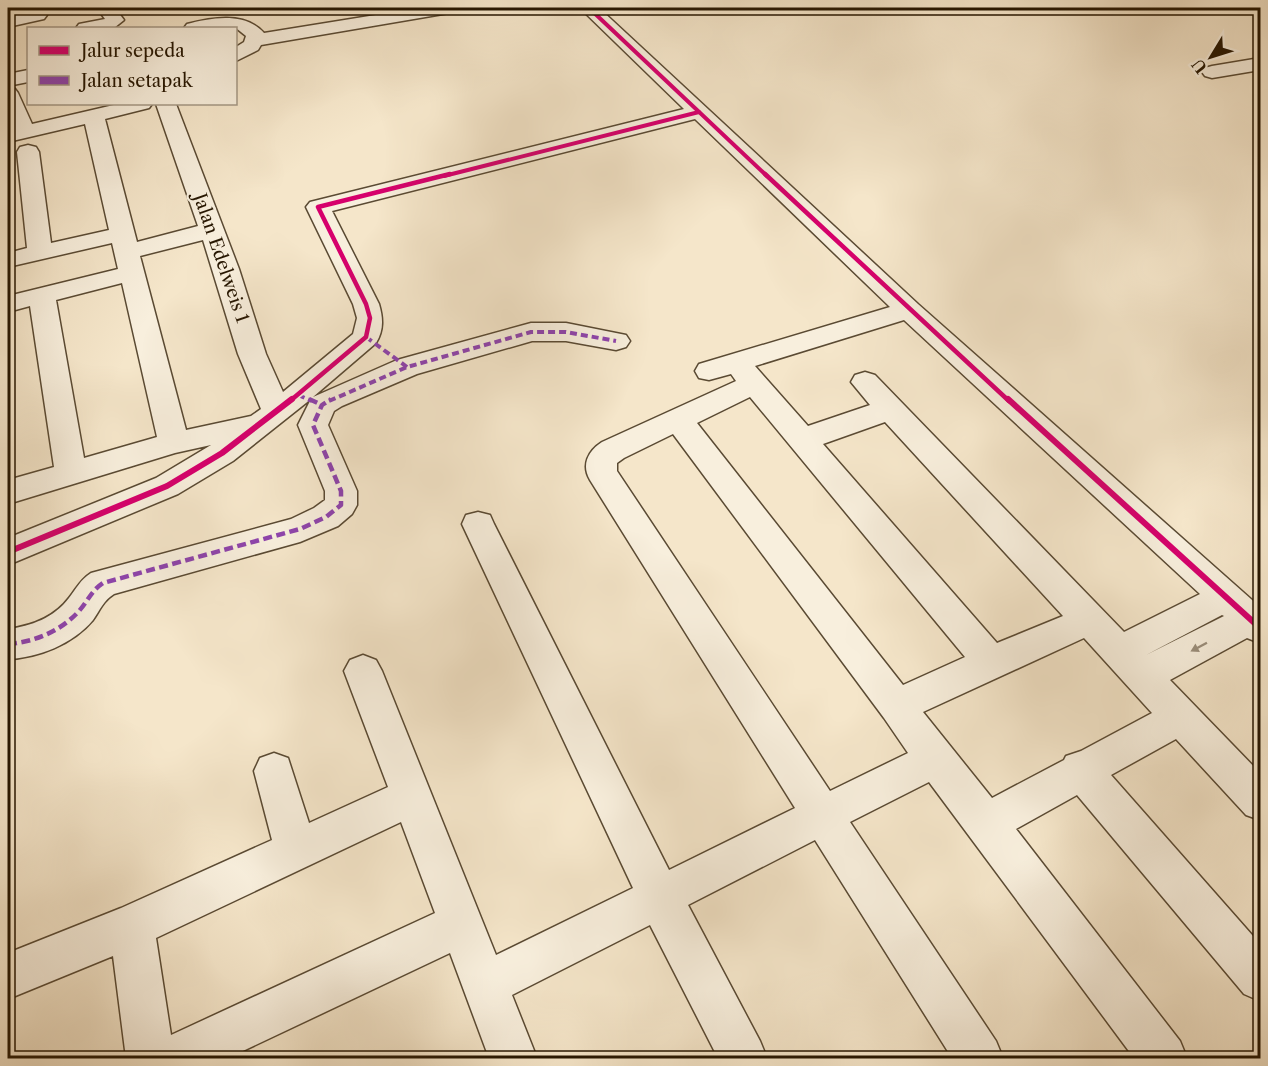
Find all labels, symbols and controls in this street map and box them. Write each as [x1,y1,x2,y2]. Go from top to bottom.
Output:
legend [27,27,237,105]
north arrow [1181,27,1241,87]
text: Jalur sepeda [78,40,185,62]
text: U [1187,55,1211,78]
text: Jalan setapak [78,70,194,92]
street label: Jalan Edelweis 1 [188,188,254,326]
one-way arrow [1191,642,1208,651]

